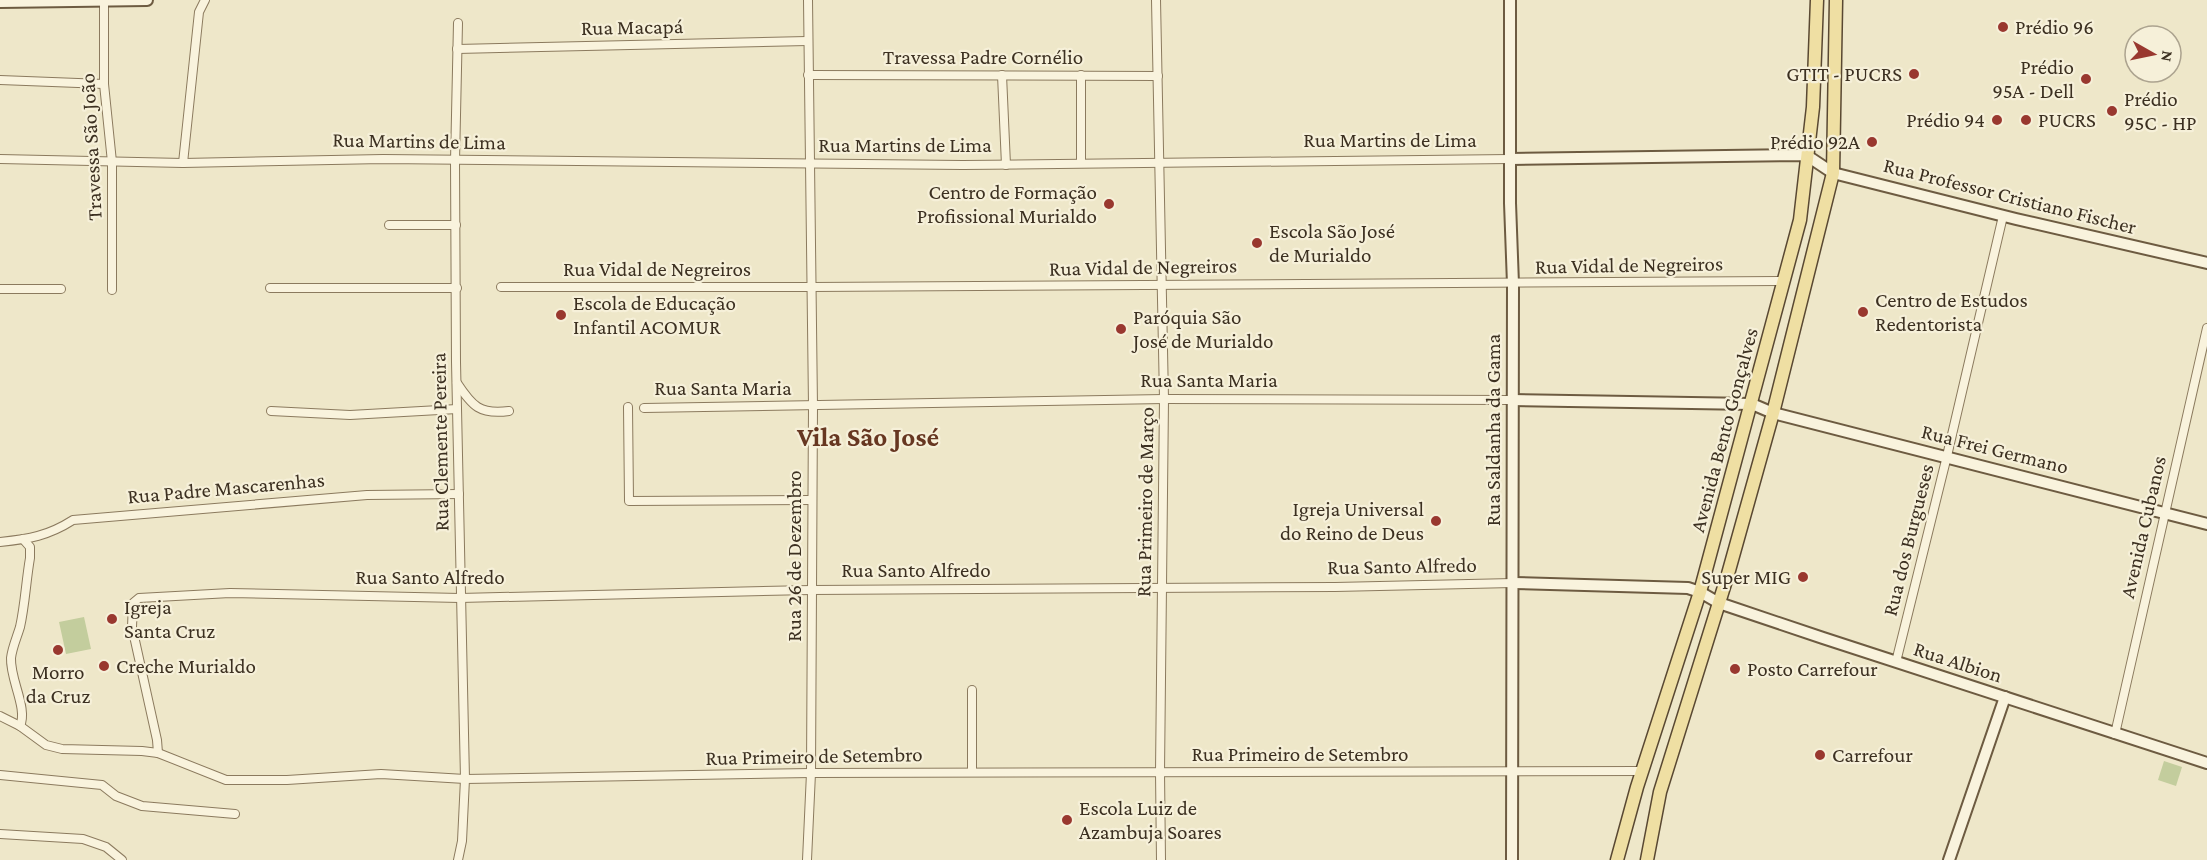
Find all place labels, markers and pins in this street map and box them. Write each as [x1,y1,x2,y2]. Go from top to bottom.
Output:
place label: Prédio 96 [2015,15,2094,39]
marker: Prédio 96 [1996,20,2010,34]
place label: Prédio 95A - Dell [1992,55,2074,103]
place label: GTIT - PUCRS [1786,62,1902,86]
marker: GTIT - PUCRS [1907,67,1921,81]
marker: Prédio 95A - Dell [2079,72,2093,86]
place label: Prédio 95C - HP [2124,87,2197,135]
marker: Prédio 95C - HP [2105,104,2119,118]
place label: Prédio 94 [1906,108,1985,132]
place label: PUCRS [2038,108,2096,132]
marker: Prédio 94 [1990,113,2004,127]
marker: PUCRS [2019,113,2033,127]
place label: Prédio 92A [1770,130,1860,154]
marker: Prédio 92A [1865,135,1879,149]
place label: Centro de Formação Profissional Murialdo [917,180,1097,228]
marker: Centro de Formação Profissional Murialdo [1102,197,1116,211]
place label: Escola São José de Murialdo [1269,219,1395,267]
marker: Escola São José de Murialdo [1250,236,1264,250]
place label: Centro de Estudos Redentorista [1875,288,2028,336]
place label: Escola de Educação Infantil ACOMUR [573,291,736,339]
place label: Paróquia São José de Murialdo [1131,305,1274,353]
marker: Centro de Estudos Redentorista [1856,305,1870,319]
marker: Escola de Educação Infantil ACOMUR [554,308,568,322]
marker: Paróquia São José de Murialdo [1114,322,1128,336]
place label: Igreja Universal do Reino de Deus [1280,497,1424,545]
marker: Igreja Universal do Reino de Deus [1429,514,1443,528]
place label: Super MIG [1701,565,1791,589]
marker: Super MIG [1796,570,1810,584]
place label: Igreja Santa Cruz [124,595,215,643]
marker: Igreja Santa Cruz [105,612,119,626]
marker: Morro da Cruz [51,643,65,657]
place label: Creche Murialdo [116,654,256,678]
place label: Posto Carrefour [1747,657,1878,681]
marker: Creche Murialdo [97,659,111,673]
place label: Morro da Cruz [26,660,90,708]
marker: Posto Carrefour [1728,662,1742,676]
place label: Carrefour [1832,743,1913,767]
marker: Carrefour [1813,748,1827,762]
place label: Escola Luiz de Azambuja Soares [1079,796,1222,844]
marker: Escola Luiz de Azambuja Soares [1060,813,1074,827]

